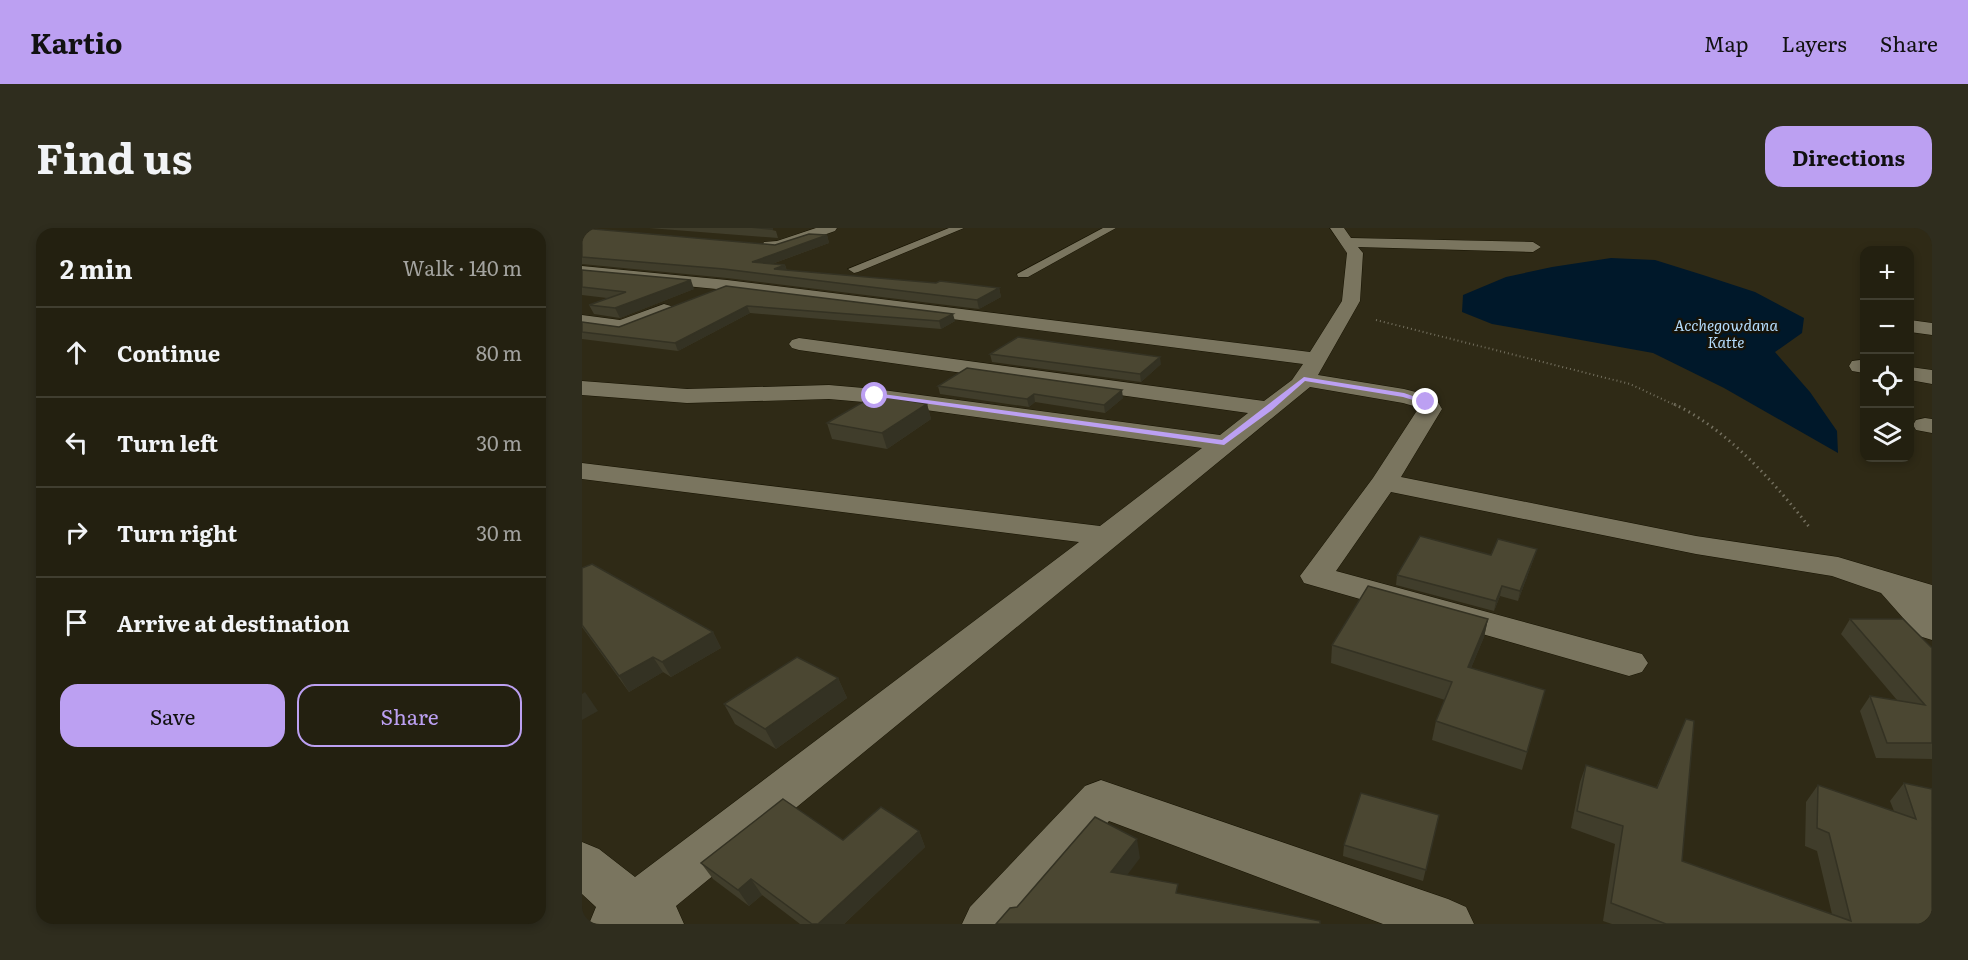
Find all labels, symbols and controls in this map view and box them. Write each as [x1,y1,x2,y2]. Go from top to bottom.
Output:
text: Kartio [30,21,123,63]
text: Map [1704,27,1749,58]
text: Layers [1782,27,1847,58]
text: Share [1880,27,1938,58]
text: Find us [36,125,193,187]
button: Directions [1765,126,1932,187]
map controls [1860,246,1914,462]
button: + [1860,246,1914,300]
text: 2 min [60,248,133,287]
text: Walk · 140 m [403,252,522,282]
button: − [1860,300,1914,354]
water label: Acchegowdana Katte [1674,313,1778,353]
icon: ahead [60,336,93,369]
text: Continue [117,336,220,369]
text: 80 m [476,337,522,367]
button: locate [1860,354,1914,408]
route start [861,382,887,408]
route end [1412,388,1438,414]
button: layers [1860,408,1914,462]
icon: left [60,426,93,459]
text: Turn left [117,426,218,459]
text: 30 m [476,427,522,457]
icon: right [60,516,93,549]
text: Turn right [117,516,237,549]
text: 30 m [476,517,522,547]
icon: arrive [60,606,93,639]
text: Arrive at destination [117,606,350,639]
button: Save [60,684,285,747]
button: Share [297,684,522,747]

